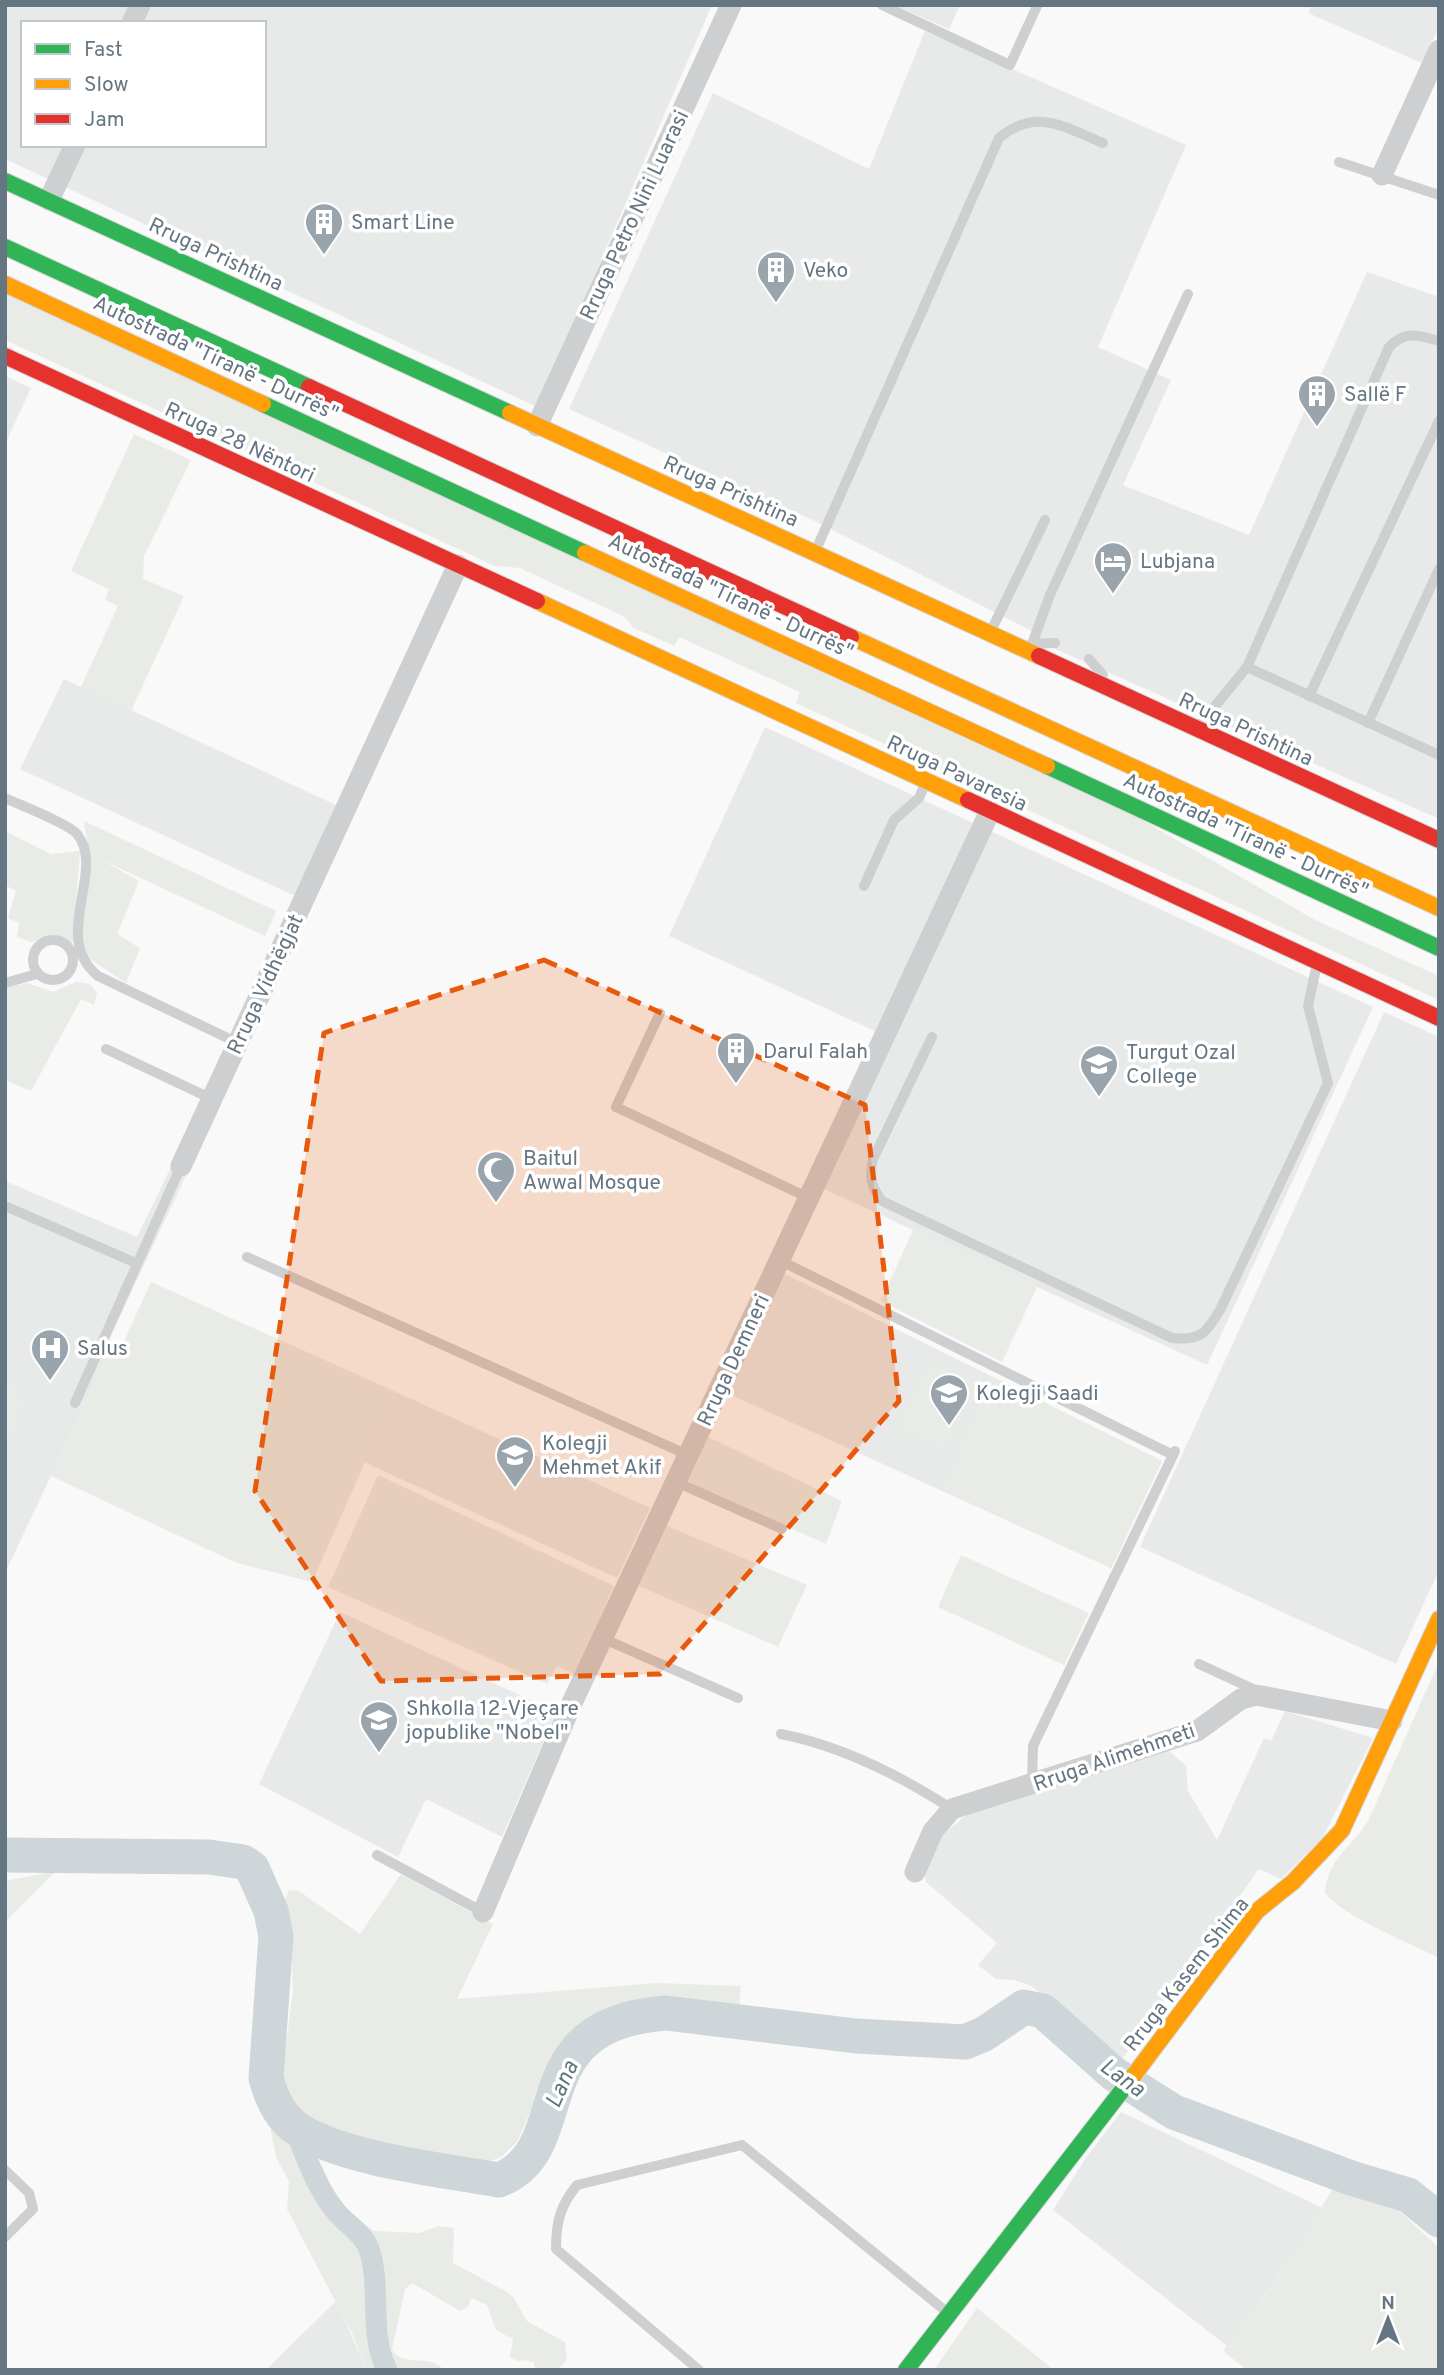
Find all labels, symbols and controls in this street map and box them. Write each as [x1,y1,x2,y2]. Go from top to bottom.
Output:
legend [21,21,266,147]
text: Fast [84,37,123,64]
text: Slow [84,72,129,99]
street label: Rruga Petro Nini Luarasi [575,106,696,325]
text: Jam [84,107,125,134]
building icon: Smart Line [303,201,345,256]
place label: Smart Line [351,210,455,237]
street label: Rruga Prishtina [144,212,287,298]
building icon: Veko [755,249,797,304]
place label: Veko [803,258,848,285]
street label: Autostrada "Tiranë - Durrës" [88,291,342,428]
building icon: Sallë F [1296,373,1338,428]
place label: Sallë F [1344,382,1407,409]
street label: Rruga 28 Nëntori [160,397,319,490]
street label: Rruga Prishtina [658,450,802,534]
street label: Autostrada "Tiranë - Durrës" [603,529,857,666]
hotel icon: Lubjana [1092,540,1134,595]
place label: Lubjana [1140,549,1215,576]
street label: Rruga Prishtina [1174,687,1317,773]
street label: Rruga Pavaresia [882,730,1031,819]
street label: Autostrada "Tiranë - Durrës" [1118,768,1372,905]
street label: Rruga Vidhëgjat [222,910,311,1059]
building icon: Darul Falah [715,1030,757,1085]
place label: Darul Falah [763,1039,868,1066]
place label: Turgut Ozal College [1126,1040,1236,1091]
school or university icon: Turgut Ozal College [1078,1043,1120,1098]
place label: Baitul Awwal Mosque [523,1146,661,1197]
mosque icon: Baitul Awwal Mosque [475,1149,517,1204]
street label: Rruga Demneri [692,1290,777,1431]
hospital icon: Salus [29,1327,71,1382]
place label: Salus [77,1336,128,1363]
school or university icon: Kolegji Saadi [928,1372,970,1427]
place label: Kolegji Saadi [976,1381,1099,1408]
place label: Kolegji Mehmet Akif [542,1431,661,1482]
school or university icon: Kolegji Mehmet Akif [494,1434,536,1489]
place label: Shkolla 12-Vjeçare jopublike "Nobel" [405,1696,579,1747]
school or university icon: Shkolla 12-Vjeçare jopublike "Nobel" [358,1699,400,1754]
street label: Rruga Alimehmeti [1030,1718,1199,1799]
street label: Rruga Kasem Shima [1118,1892,1256,2058]
water label: Lana [1093,2053,1150,2105]
water label: Lana [540,2057,586,2113]
north arrow [1353,2284,1423,2354]
text: N [1381,2292,1395,2316]

